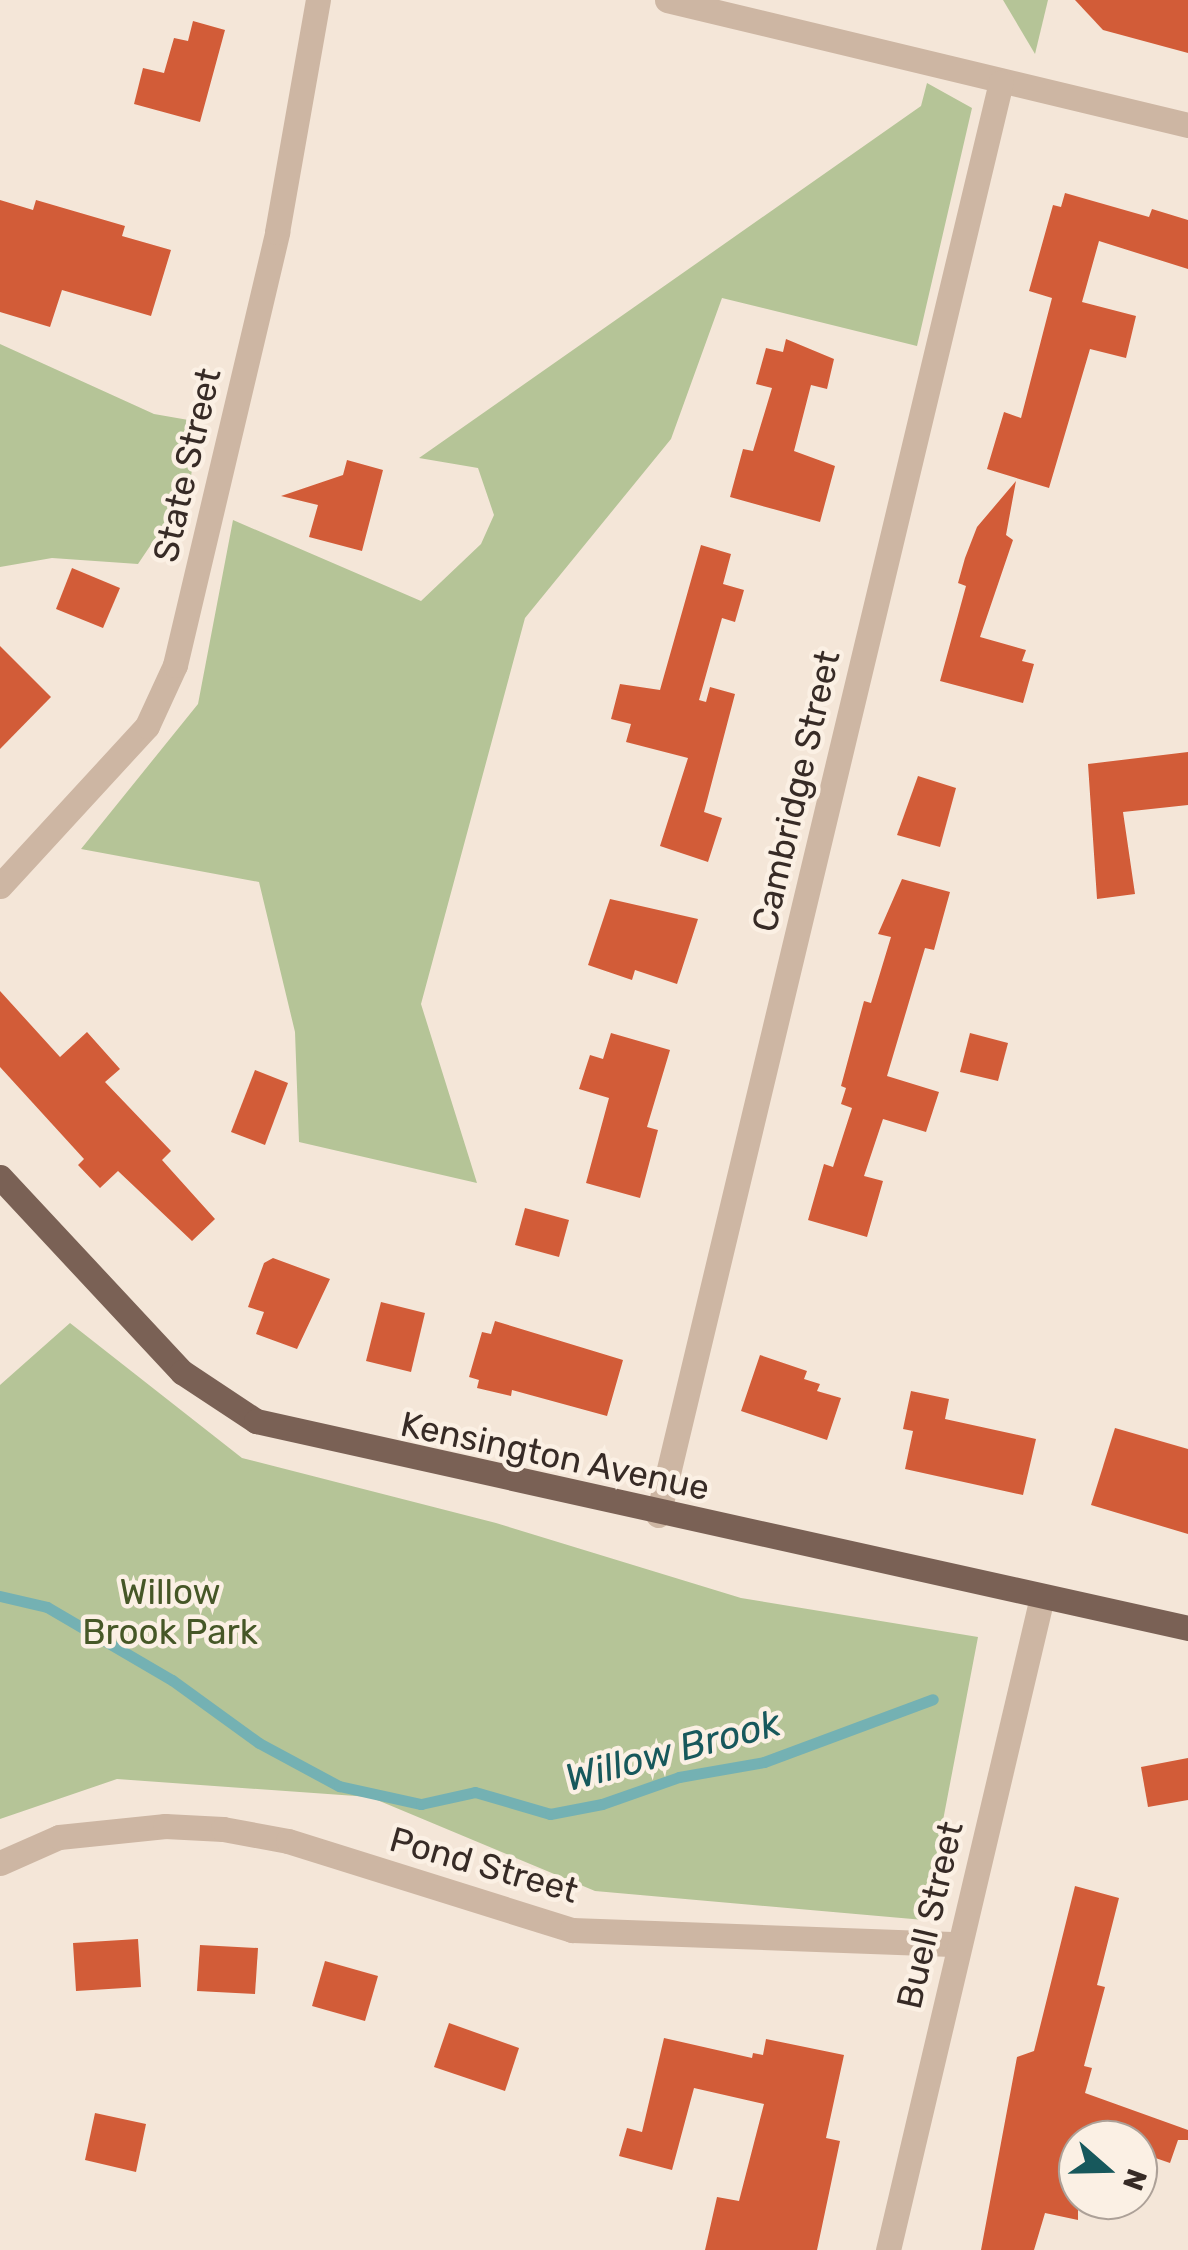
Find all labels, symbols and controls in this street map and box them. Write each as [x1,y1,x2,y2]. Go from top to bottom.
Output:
street label: State Street [144,364,230,566]
street label: Cambridge Street [743,646,849,936]
street label: Kensington Avenue [396,1403,714,1509]
park label: Willow Brook Park [82,1571,258,1653]
water label: Willow Brook [560,1700,786,1802]
street label: Buell Street [888,1817,972,2013]
street label: Pond Street [385,1818,583,1912]
north arrow [1058,2120,1158,2220]
text: N [1116,2165,1154,2195]

